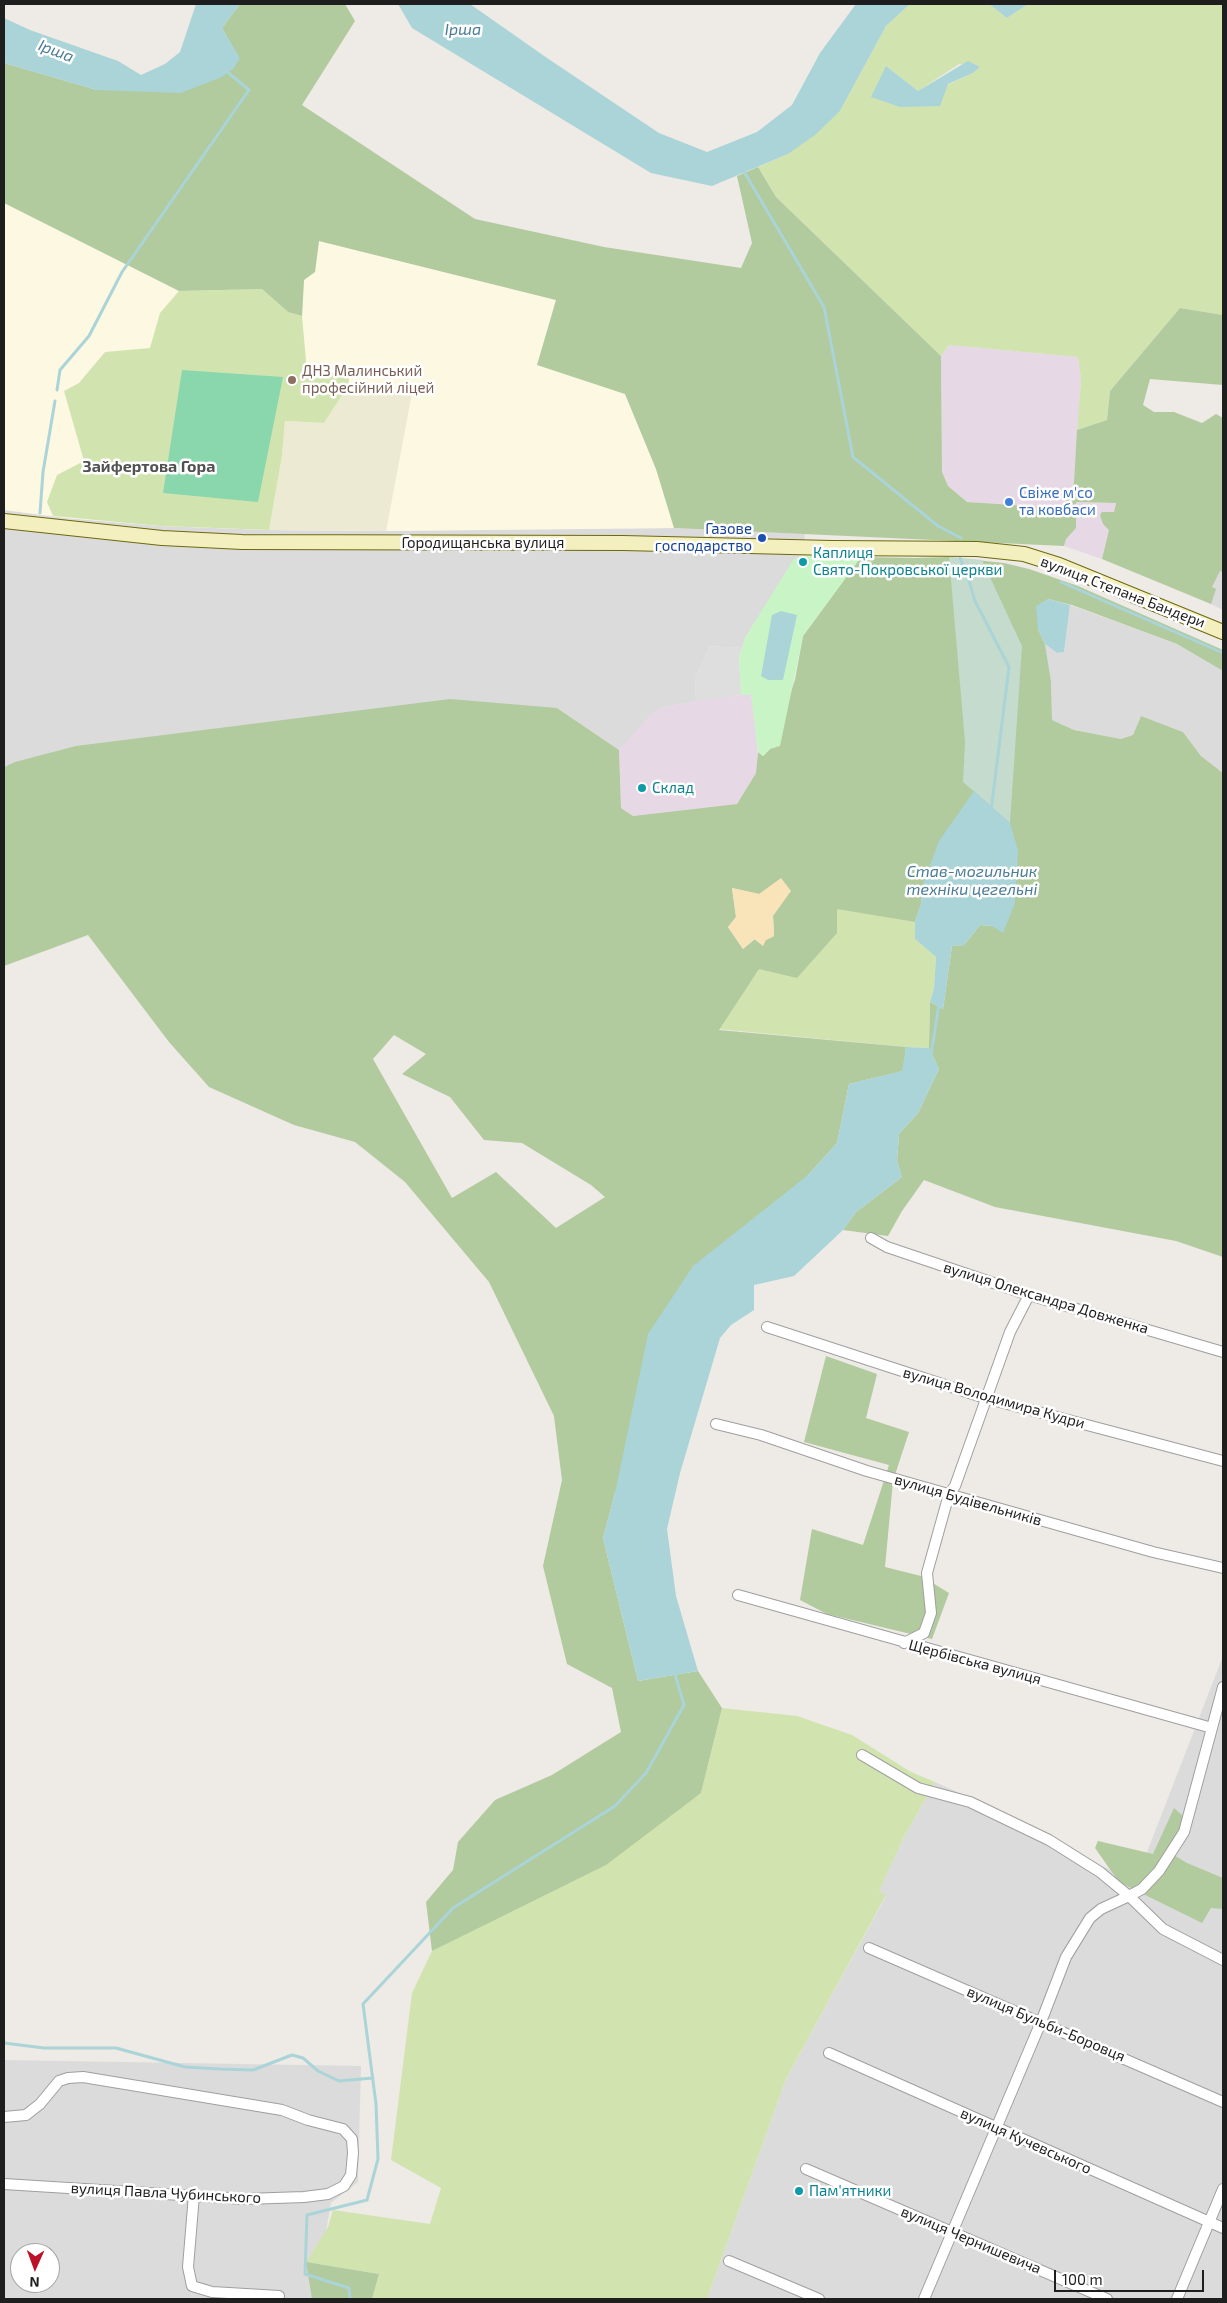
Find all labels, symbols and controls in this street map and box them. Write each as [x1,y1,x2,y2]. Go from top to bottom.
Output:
water label: Ірша [445,20,481,40]
water label: Ірша [36,36,76,66]
place label: ДНЗ Малинський професійний ліцей [302,362,434,397]
marker: ДНЗ Малинський професійний ліцей [286,374,298,386]
district label: Зайфертова Гора [83,457,215,477]
place label: Свіже м'со та ковбаси [1019,484,1096,519]
marker: Свіже м'со та ковбаси [1003,496,1015,508]
place label: Газове господарство [655,520,752,555]
marker: Газове господарство [756,532,768,544]
street label: Городищанська вулиця [402,534,564,552]
place label: Каплиця Свято-Покровської церкви [813,544,1002,579]
street label: вулиця Степана Бандери [1038,552,1208,632]
marker: Каплиця Свято-Покровської церкви [797,556,809,568]
place label: Склад [652,779,694,797]
marker: Склад [636,782,648,794]
water label: Став-могильник техніки цегельні [907,862,1037,900]
street label: вулиця Олександра Довженка [941,1258,1151,1338]
street label: вулиця Володимира Кудри [901,1363,1087,1433]
street label: вулиця Будівельників [892,1470,1044,1530]
street label: Щербівська вулиця [907,1636,1043,1688]
street label: вулиця Бульби-Боровця [964,1982,1128,2066]
street label: вулиця Кучевського [958,2104,1094,2178]
street label: вулиця Павла Чубинського [70,2179,262,2207]
place label: Пам'ятники [809,2182,891,2200]
marker: Пам'ятники [793,2185,805,2197]
street label: вулиця Чернишевича [898,2202,1044,2278]
north arrow [10,2243,60,2293]
scale bar [1057,2260,1207,2292]
text: 100 m [1062,2270,1103,2288]
text: N [29,2274,40,2291]

